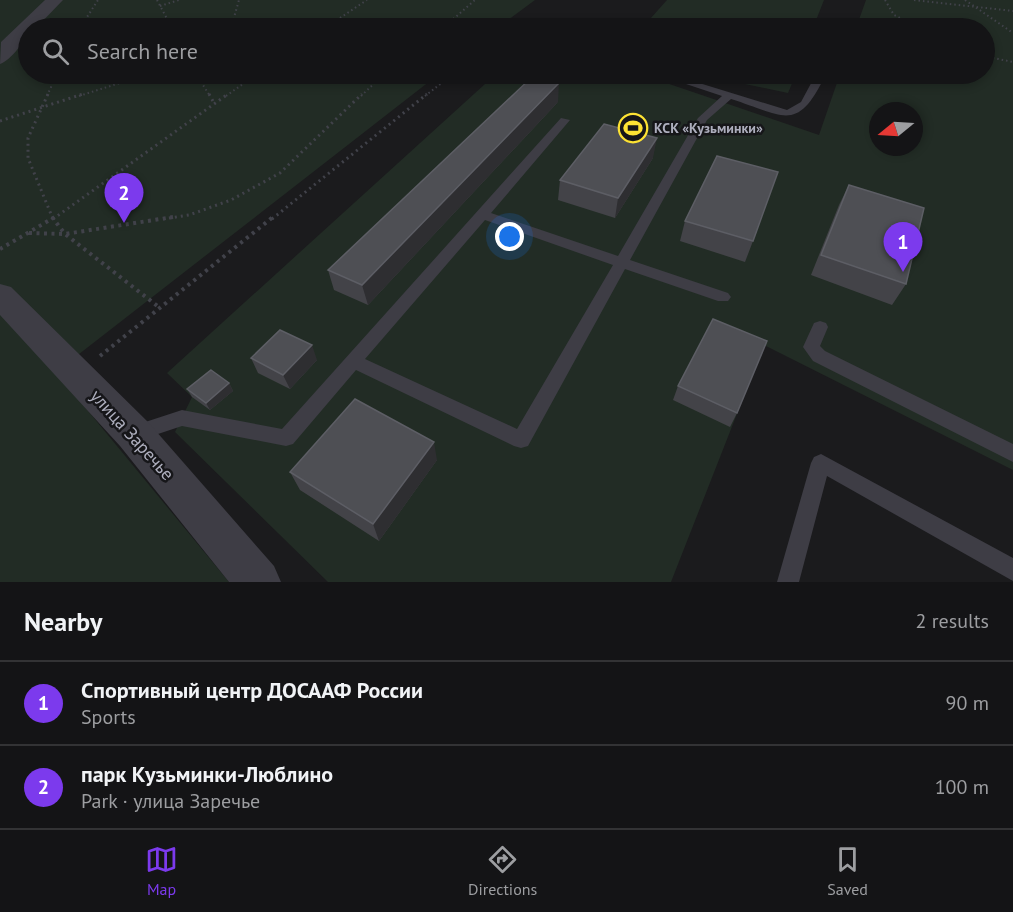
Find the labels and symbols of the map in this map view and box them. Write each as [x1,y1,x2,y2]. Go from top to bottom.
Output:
north arrow [869,102,923,156]
sports icon: КСК «Кузьминки» [617,112,649,144]
place label: КСК «Кузьминки» [654,119,763,137]
pin: 2 [104,174,144,223]
your location [495,222,524,251]
pin: 1 [884,222,922,272]
street label: улица Заречье [86,385,179,485]

